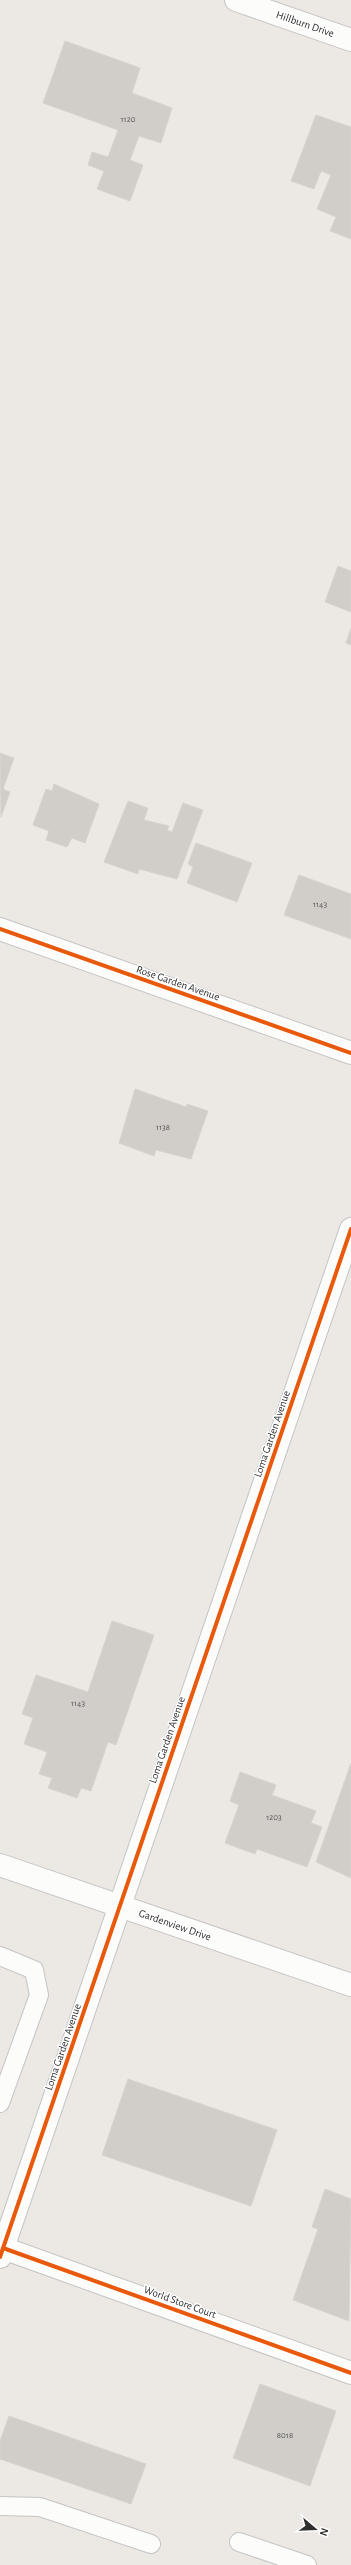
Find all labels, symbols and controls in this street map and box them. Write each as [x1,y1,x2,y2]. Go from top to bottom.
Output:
street label: Hillburn Drive [275,9,335,39]
house number: 1120 [120,115,136,124]
house number: 1143 [313,900,327,909]
street label: Rose Garden Avenue [135,964,221,1002]
house number: 1138 [156,1123,170,1132]
street label: Loma Garden Avenue [252,1389,292,1479]
street label: Loma Garden Avenue [147,1695,187,1785]
house number: 1143 [71,1699,85,1708]
house number: 1203 [266,1813,282,1822]
street label: Gardenview Drive [137,1907,213,1943]
street label: Loma Garden Avenue [43,2002,83,2092]
street label: World Store Court [142,2284,218,2320]
house number: 8018 [277,2431,293,2440]
north arrow [295,2509,335,2549]
text: N [318,2527,330,2538]

